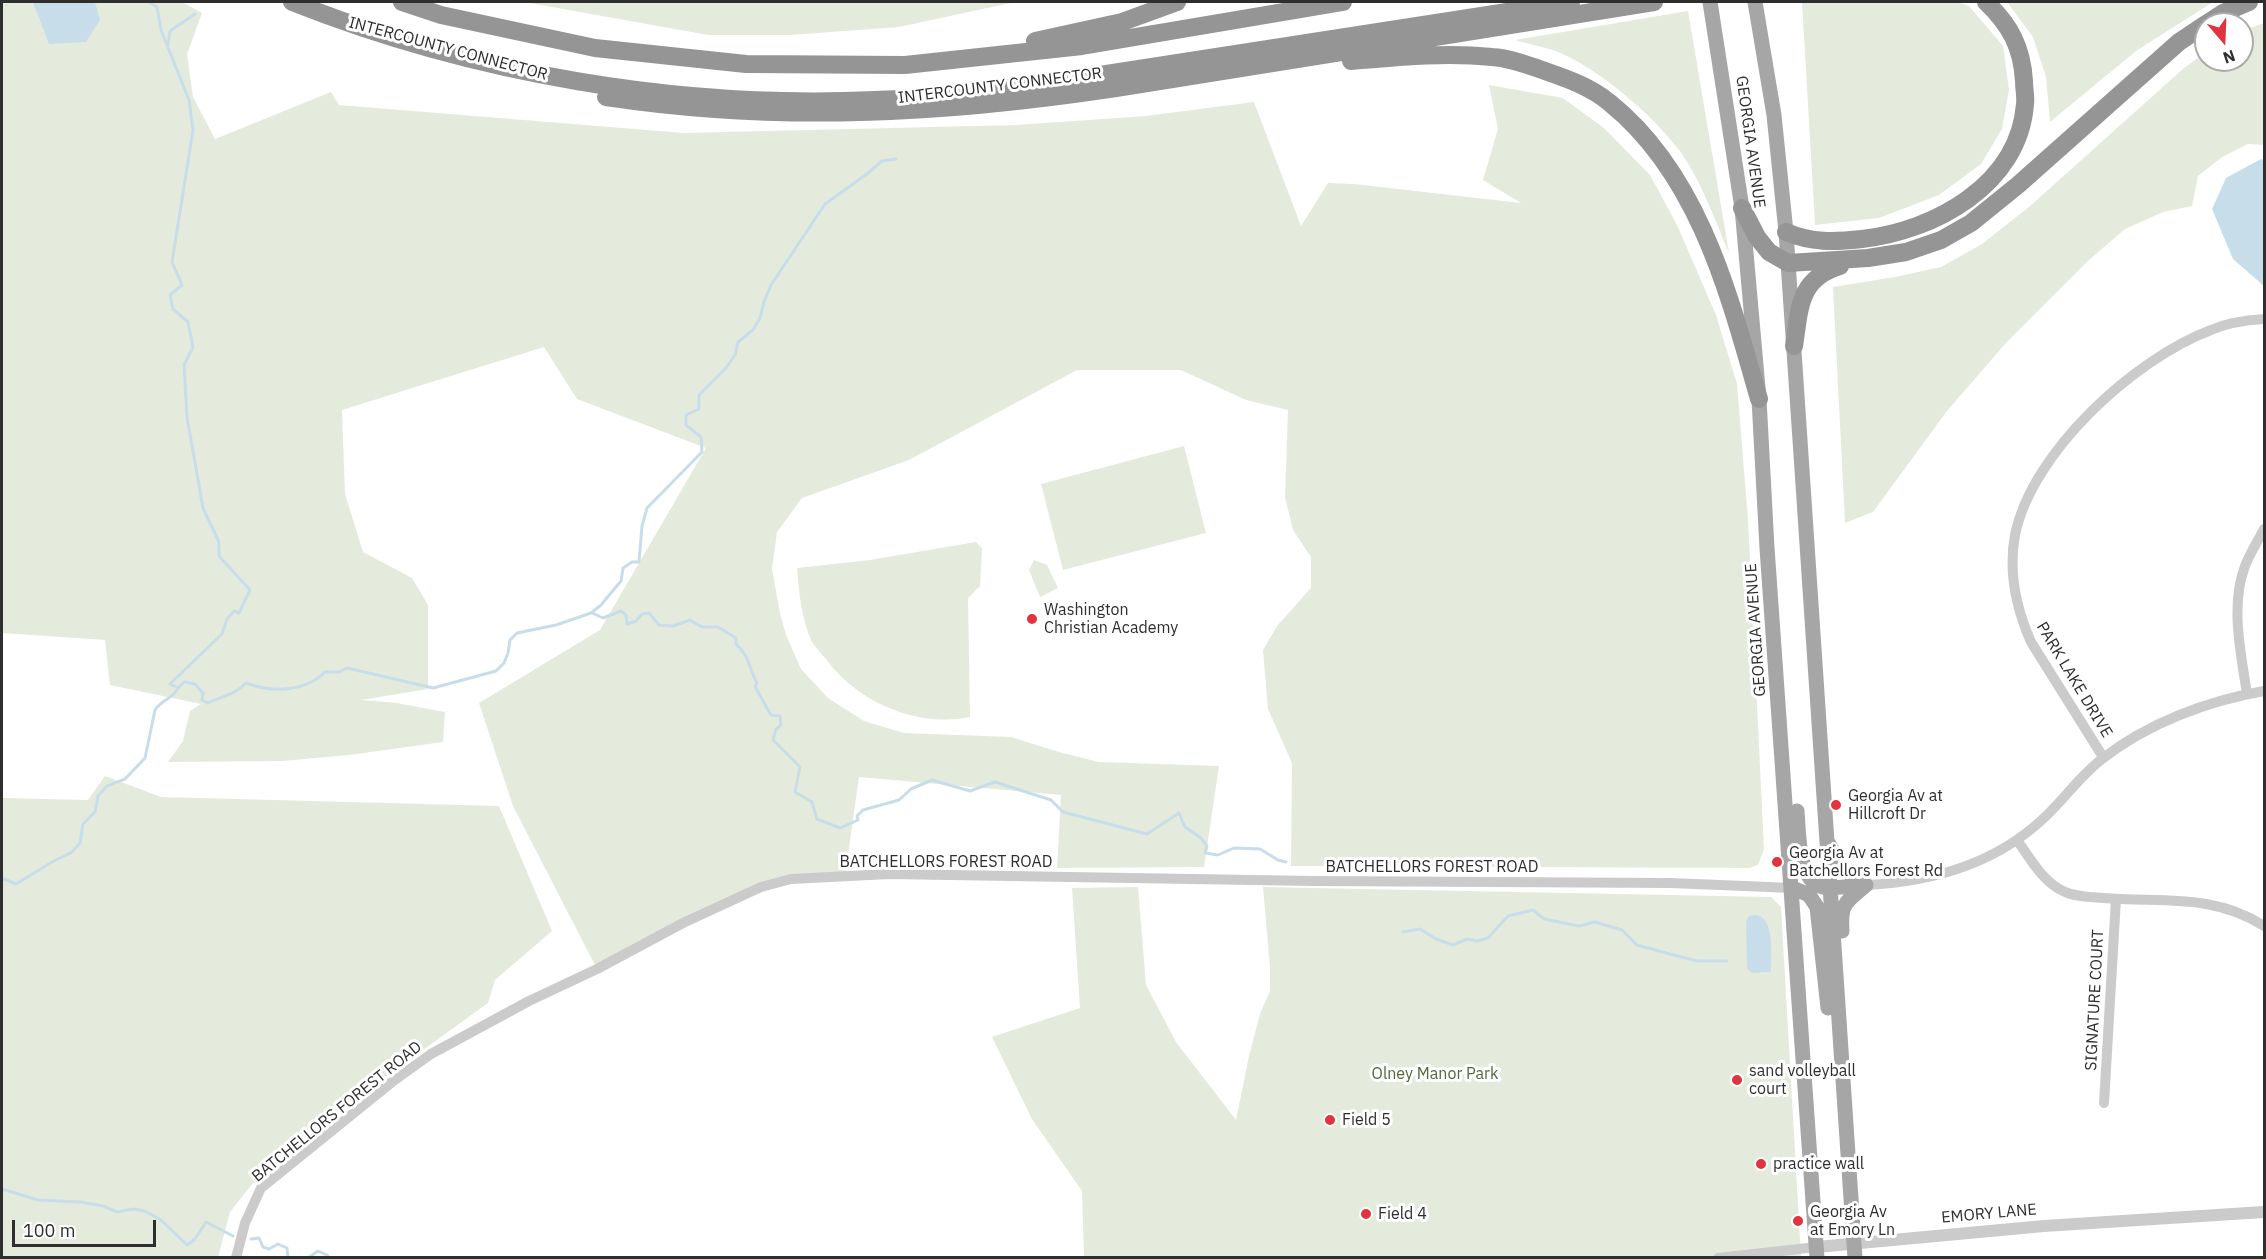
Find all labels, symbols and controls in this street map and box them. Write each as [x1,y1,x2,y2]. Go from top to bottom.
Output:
north arrow [2194,12,2254,72]
street label: INTERCOUNTY CONNECTOR [346,13,550,85]
text: N [2220,46,2238,68]
street label: INTERCOUNTY CONNECTOR [897,64,1103,108]
street label: GEORGIA AVENUE [1731,75,1769,209]
street label: GEORGIA AVENUE [1742,563,1770,697]
place label: Washington Christian Academy [1044,600,1178,638]
marker: Washington Christian Academy [1025,612,1039,626]
street label: PARK LAKE DRIVE [2032,619,2116,741]
place label: Georgia Av at Hillcroft Dr [1848,786,1943,824]
marker: Georgia Av at Hillcroft Dr [1829,798,1843,812]
place label: Georgia Av at Batchellors Forest Rd [1789,843,1943,881]
street label: BATCHELLORS FOREST ROAD [840,852,1052,872]
marker: Georgia Av at Batchellors Forest Rd [1770,855,1784,869]
street label: BATCHELLORS FOREST ROAD [1326,857,1538,877]
street label: SIGNATURE COURT [2082,929,2108,1071]
street label: BATCHELLORS FOREST ROAD [248,1038,426,1186]
place label: sand volleyball court [1749,1061,1856,1099]
park label: Olney Manor Park [1372,1064,1498,1084]
marker: sand volleyball court [1730,1073,1744,1087]
place label: Field 5 [1342,1110,1391,1130]
marker: Field 5 [1323,1113,1337,1127]
place label: practice wall [1773,1154,1864,1174]
marker: practice wall [1754,1157,1768,1171]
street label: EMORY LANE [1940,1200,2038,1228]
place label: Georgia Av at Emory Ln [1810,1202,1895,1240]
place label: Field 4 [1378,1204,1427,1224]
marker: Field 4 [1359,1207,1373,1221]
scale bar [15,1208,159,1246]
marker: Georgia Av at Emory Ln [1791,1214,1805,1228]
text: 100 m [23,1219,75,1242]

